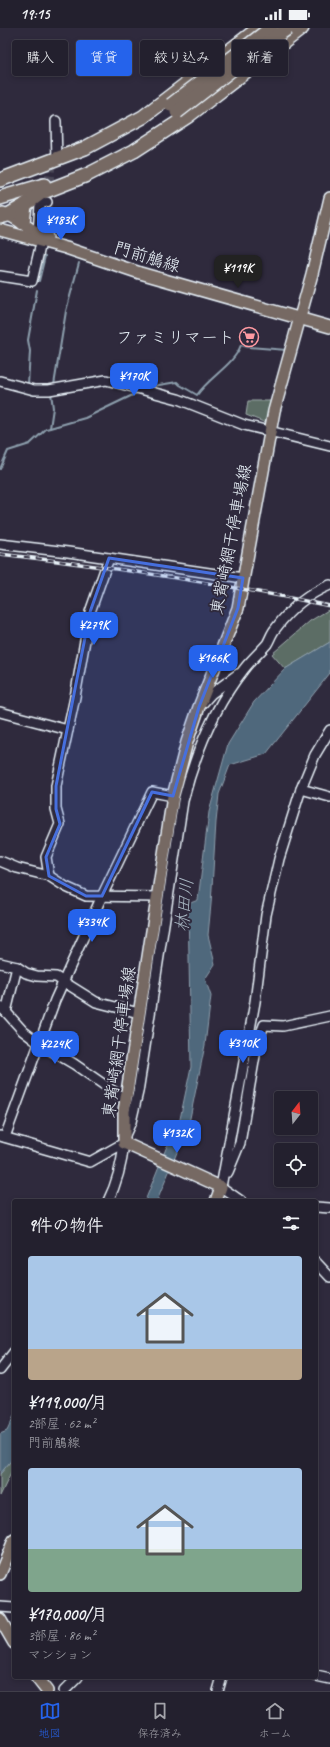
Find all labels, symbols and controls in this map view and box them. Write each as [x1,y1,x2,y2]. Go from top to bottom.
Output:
text: 19:15 [20,5,50,24]
chip: 購入 [12,40,68,76]
chip: 賃貸 [76,40,132,76]
chip: 絞り込み [140,40,224,76]
chip: 新着 [232,40,288,76]
pin: ¥183K [33,207,89,241]
text: ¥183K [46,212,76,228]
street label: 門前鵤線 [111,237,183,277]
pin: ¥119K [210,255,266,289]
text: ¥119K [223,260,253,276]
supermarket icon: ファミリマート [238,326,260,348]
place label: ファミリマート [116,327,235,348]
pin: ¥170K [106,363,162,397]
text: ¥170K [119,368,149,384]
street label: 東觜崎網干停車場線 [206,462,256,616]
pin: ¥279K [66,612,122,646]
text: ¥279K [79,617,109,633]
pin: ¥166K [185,645,241,679]
text: ¥166K [198,650,228,666]
water label: 林田川 [170,877,198,933]
pin: ¥334K [64,909,120,943]
text: ¥334K [77,914,107,930]
street label: 東觜崎網干停車場線 [98,965,140,1119]
pin: ¥310K [215,1030,271,1064]
pin: ¥224K [27,1031,83,1065]
text: ¥310K [228,1035,258,1051]
text: ¥224K [40,1036,70,1052]
north arrow [274,1091,318,1135]
map controls [274,1091,318,1187]
pin: ¥132K [149,1120,205,1154]
text: ¥132K [162,1125,192,1141]
button: locate [274,1143,318,1187]
icon: filters [280,1212,302,1234]
text: 9件の物件 [28,1215,103,1236]
icon: home [129,1282,201,1354]
text: ¥119,000/月 [28,1392,107,1413]
text: 2部屋 · 62 m² [28,1416,95,1432]
text: 門前鵤線 [28,1435,80,1451]
icon: home [129,1494,201,1566]
text: ¥170,000/月 [28,1604,107,1625]
text: 3部屋 · 86 m² [28,1628,95,1644]
text: マンション [28,1647,92,1663]
tab: 地図 [39,1700,61,1740]
tab: 保存済み [138,1700,182,1740]
tab: ホーム [259,1700,291,1740]

